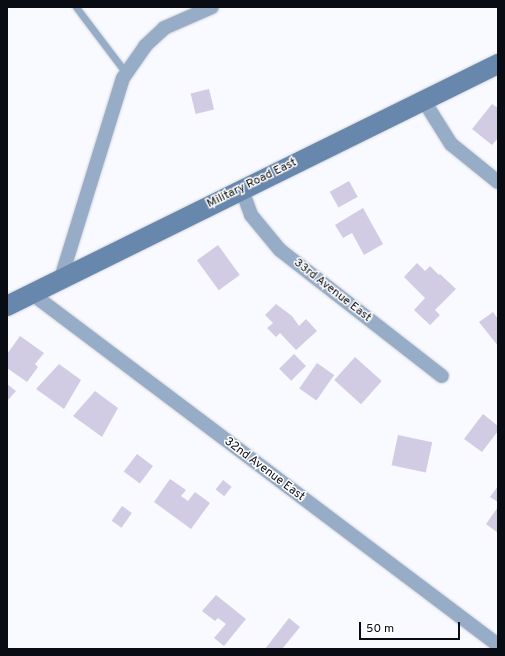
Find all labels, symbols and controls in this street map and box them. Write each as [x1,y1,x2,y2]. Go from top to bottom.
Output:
street label: Military Road East [205,156,299,212]
street label: 33rd Avenue East [290,256,374,326]
street label: 32nd Avenue East [221,435,307,505]
scale bar [361,614,462,640]
text: 50 m [366,621,394,637]

